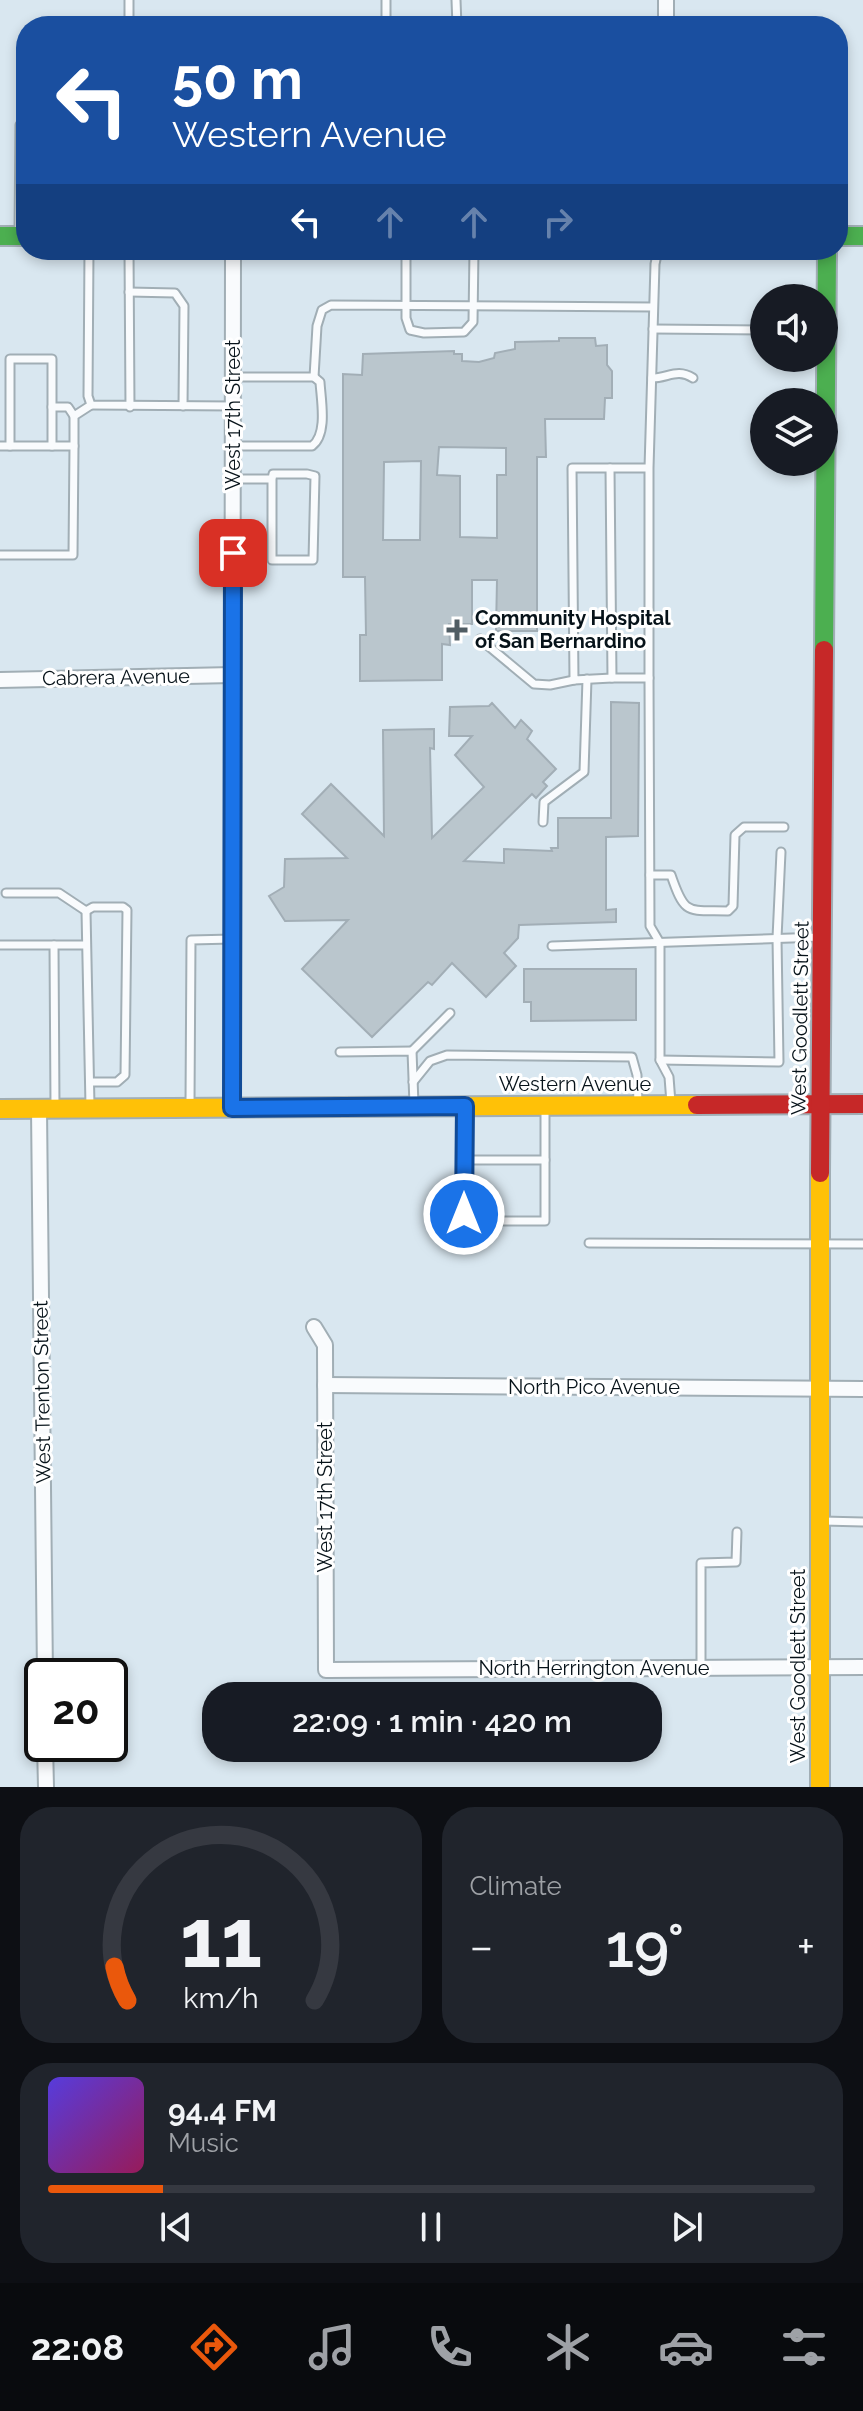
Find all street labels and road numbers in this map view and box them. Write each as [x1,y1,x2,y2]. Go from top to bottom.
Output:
street label: West 17th Street [221,339,245,490]
street label: Cabrera Avenue [42,664,190,690]
street label: West Goodlett Street [786,920,814,1115]
street label: Western Avenue [499,1072,652,1096]
street label: West Trenton Street [28,1300,56,1484]
street label: North Pico Avenue [508,1375,680,1399]
street label: West 17th Street [313,1421,337,1572]
street label: West Goodlett Street [786,1569,810,1763]
street label: North Herrington Avenue [478,1656,710,1680]

